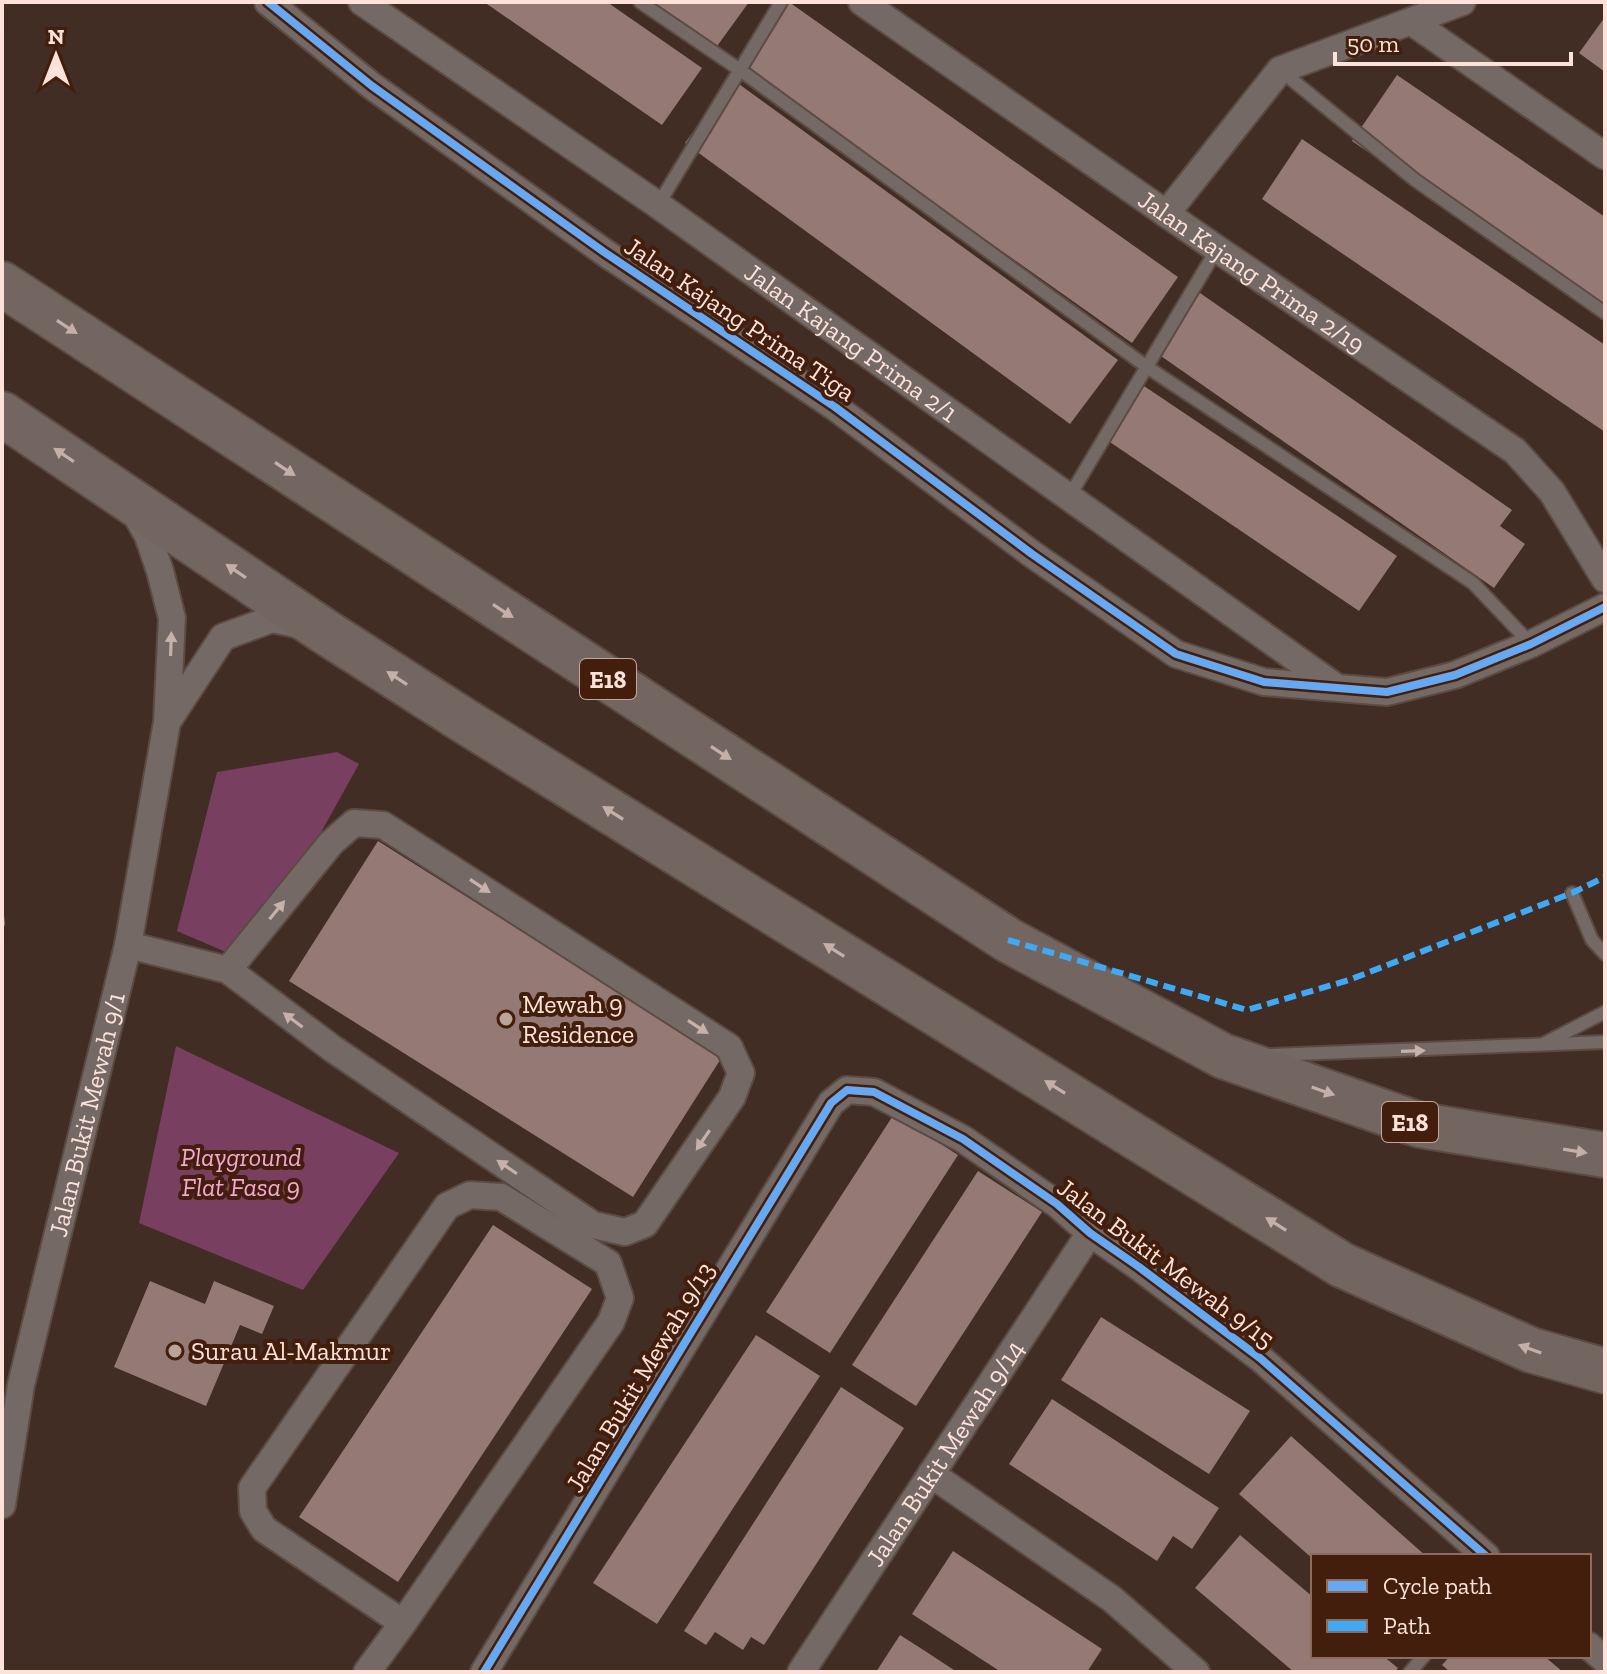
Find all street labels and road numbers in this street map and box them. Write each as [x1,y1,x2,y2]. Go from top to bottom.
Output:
street label: Jalan Kajang Prima 2/19 [1132,183,1371,361]
street label: Jalan Kajang Prima Tiga [619,230,862,408]
street label: Jalan Kajang Prima 2/1 [739,256,964,429]
road number: E18 [580,659,636,699]
street label: Jalan Bukit Mewah 9/1 [42,989,132,1240]
road number: E18 [1382,1102,1438,1142]
street label: Jalan Bukit Mewah 9/15 [1051,1171,1281,1355]
street label: Jalan Bukit Mewah 9/13 [559,1256,721,1498]
street label: Jalan Bukit Mewah 9/14 [859,1334,1031,1572]

